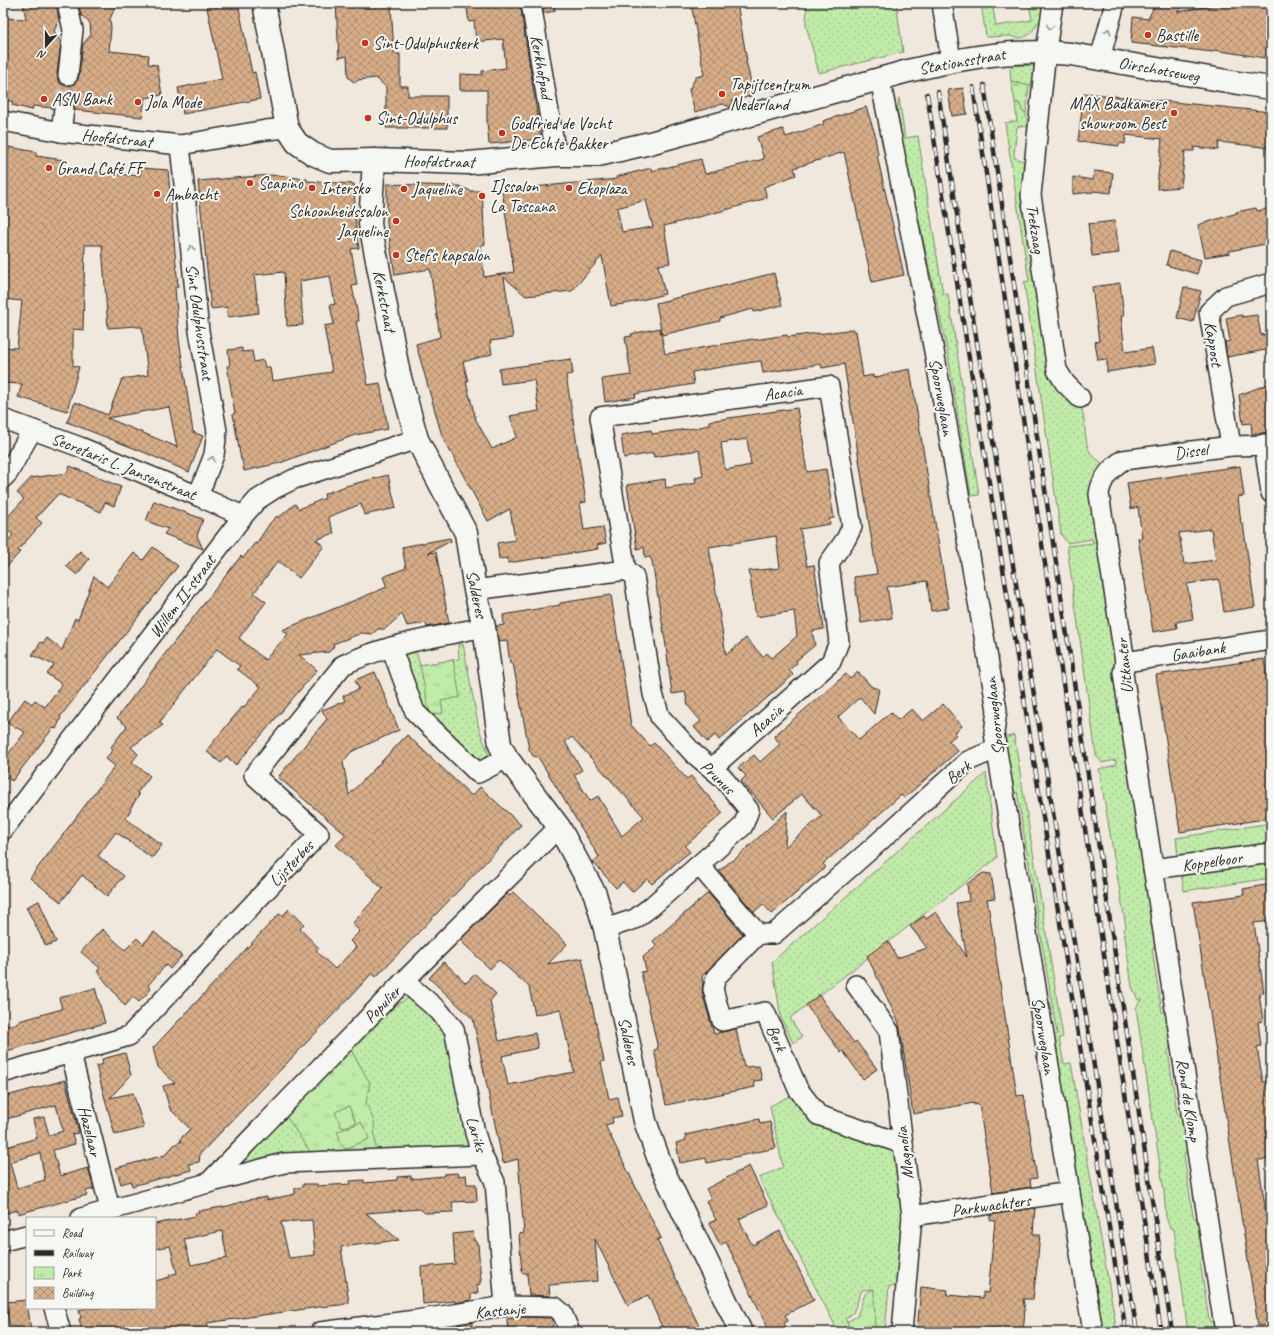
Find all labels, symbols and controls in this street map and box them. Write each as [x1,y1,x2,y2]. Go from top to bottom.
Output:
one-way arrow [1046,24,1055,30]
place label: Bastille [1156,25,1200,46]
north arrow [26,26,66,66]
one-way arrow [1103,28,1112,35]
marker: Bastille [1143,30,1153,40]
place label: Sint-Odulphuskerk [373,33,480,54]
street label: Kerkhofpad [526,34,558,103]
marker: Sint-Odulphuskerk [360,38,370,48]
street label: Stationsstraat [917,43,1009,79]
text: N [35,47,48,63]
street label: Oirschotseweg [1117,52,1203,87]
place label: Tapijtcentrum Nederland [730,74,812,115]
place label: ASN Bank [52,89,114,110]
marker: Tapijtcentrum Nederland [717,89,727,99]
place label: Jola Mode [145,92,203,113]
place label: MAX Badkamers showroom Best [1069,93,1168,134]
marker: ASN Bank [39,94,49,104]
marker: Jola Mode [133,97,143,107]
place label: Sint-Odulphus [376,108,458,129]
marker: MAX Badkamers showroom Best [1169,108,1179,118]
marker: Sint-Odulphus [363,113,373,123]
place label: Godfried de Vocht De Echte Bakker [510,113,614,154]
street label: Hoofdstraat [81,124,156,153]
marker: Godfried de Vocht De Echte Bakker [497,128,507,138]
street label: Hoofdstraat [403,150,477,173]
place label: Grand Café FF [57,158,147,179]
marker: Grand Café FF [44,163,54,173]
place label: Scapino [258,173,304,194]
place label: IJssalon La Toscana [490,176,557,217]
marker: Scapino [245,178,255,188]
place label: Intersko [320,178,372,199]
place label: Ekoplaza [577,178,629,199]
place label: Jaqueline [411,179,463,200]
marker: Intersko [307,183,317,193]
marker: Ekoplaza [564,183,574,193]
place label: Ambacht [165,184,220,205]
marker: Jaqueline [399,184,409,194]
marker: Ambacht [152,189,162,199]
marker: IJssalon La Toscana [477,191,487,201]
place label: Schoonheidssalon Jaqueline [288,201,389,242]
street label: Trekzaag [1022,203,1049,256]
marker: Schoonheidssalon Jaqueline [391,216,401,226]
one-way arrow [186,245,195,251]
place label: Stef's kapsalon [404,245,491,266]
marker: Stef's kapsalon [391,250,401,260]
street label: Sint Odulphusstraat [181,263,218,384]
street label: Kerkstraat [368,268,401,336]
street label: Kappost [1200,320,1228,371]
street label: Spoorweglaan [924,357,959,439]
street label: Acacia [763,379,805,406]
street label: Secretaris L. Jansenstraat [48,428,202,506]
street label: Dissel [1173,438,1212,464]
one-way arrow [207,456,216,463]
street label: Willem II-straat [145,549,222,642]
street label: Salderes [461,568,492,622]
street label: Uitkanter [1111,635,1138,695]
street label: Gaaibank [1170,637,1228,666]
street label: Spoorweglaan [980,675,1009,756]
street label: Acacia [745,698,789,741]
street label: Berk [941,755,977,789]
street label: Prunus [696,756,741,800]
street label: Lijsterbes [265,834,320,891]
street label: Koppelboor [1181,847,1245,876]
street label: Populier [360,980,406,1027]
street label: Spoorweglaan [1027,996,1060,1078]
street label: Salderes [613,1015,644,1069]
street label: Berk [762,1022,792,1056]
street label: Rond de Klomp [1172,1057,1206,1145]
street label: Hazelaar [73,1104,106,1160]
street label: Lariks [461,1114,492,1157]
street label: Magnolia [891,1124,918,1180]
street label: Parkwachters [950,1189,1033,1221]
legend [26,1217,156,1309]
text: Road [62,1225,84,1241]
text: Railway [62,1245,94,1261]
text: Park [62,1265,83,1281]
text: Building [62,1285,94,1301]
street label: Kastanje [474,1298,527,1323]

